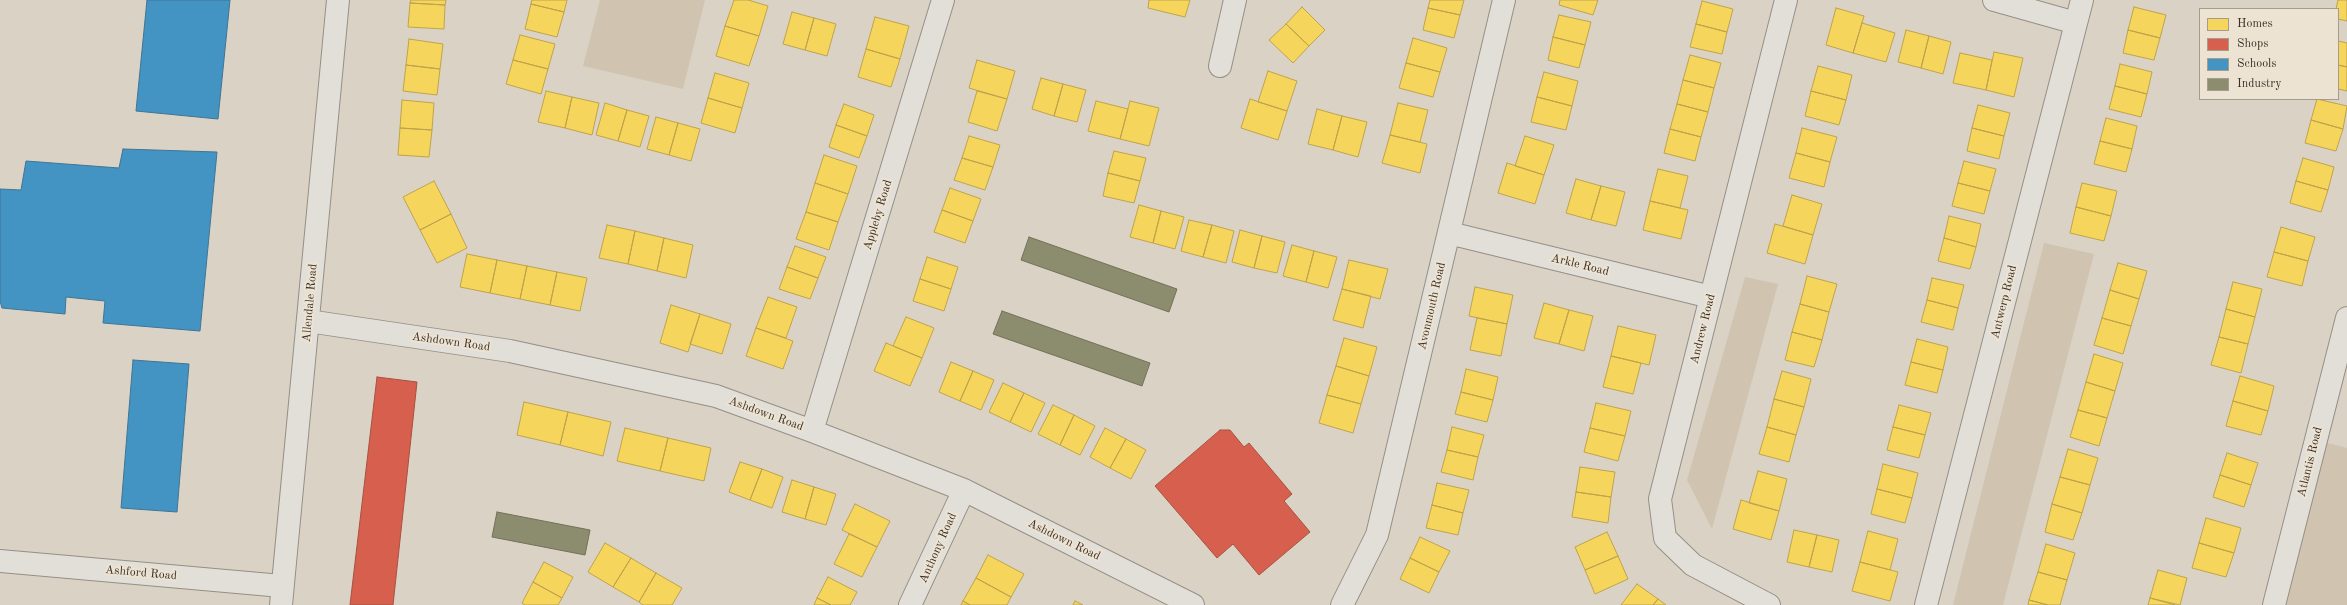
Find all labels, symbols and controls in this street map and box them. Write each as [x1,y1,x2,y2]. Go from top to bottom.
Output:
legend [2199,8,2339,100]
text: Homes [2237,18,2273,30]
text: Shops [2237,38,2268,50]
text: Schools [2237,58,2277,70]
text: Industry [2237,78,2282,90]
street label: Appleby Road [860,178,896,252]
street label: Arkle Road [1550,251,1610,279]
street label: Avonmouth Road [1415,261,1449,351]
street label: Allendale Road [299,263,321,343]
street label: Antwerp Road [1988,264,2020,340]
street label: Andrew Road [1687,292,1719,366]
street label: Ashdown Road [411,329,491,355]
street label: Ashdown Road [727,394,805,434]
street label: Atlantis Road [2294,425,2326,499]
street label: Anthony Road [916,511,960,585]
street label: Ashdown Road [1025,516,1103,564]
street label: Ashford Road [104,563,178,583]

